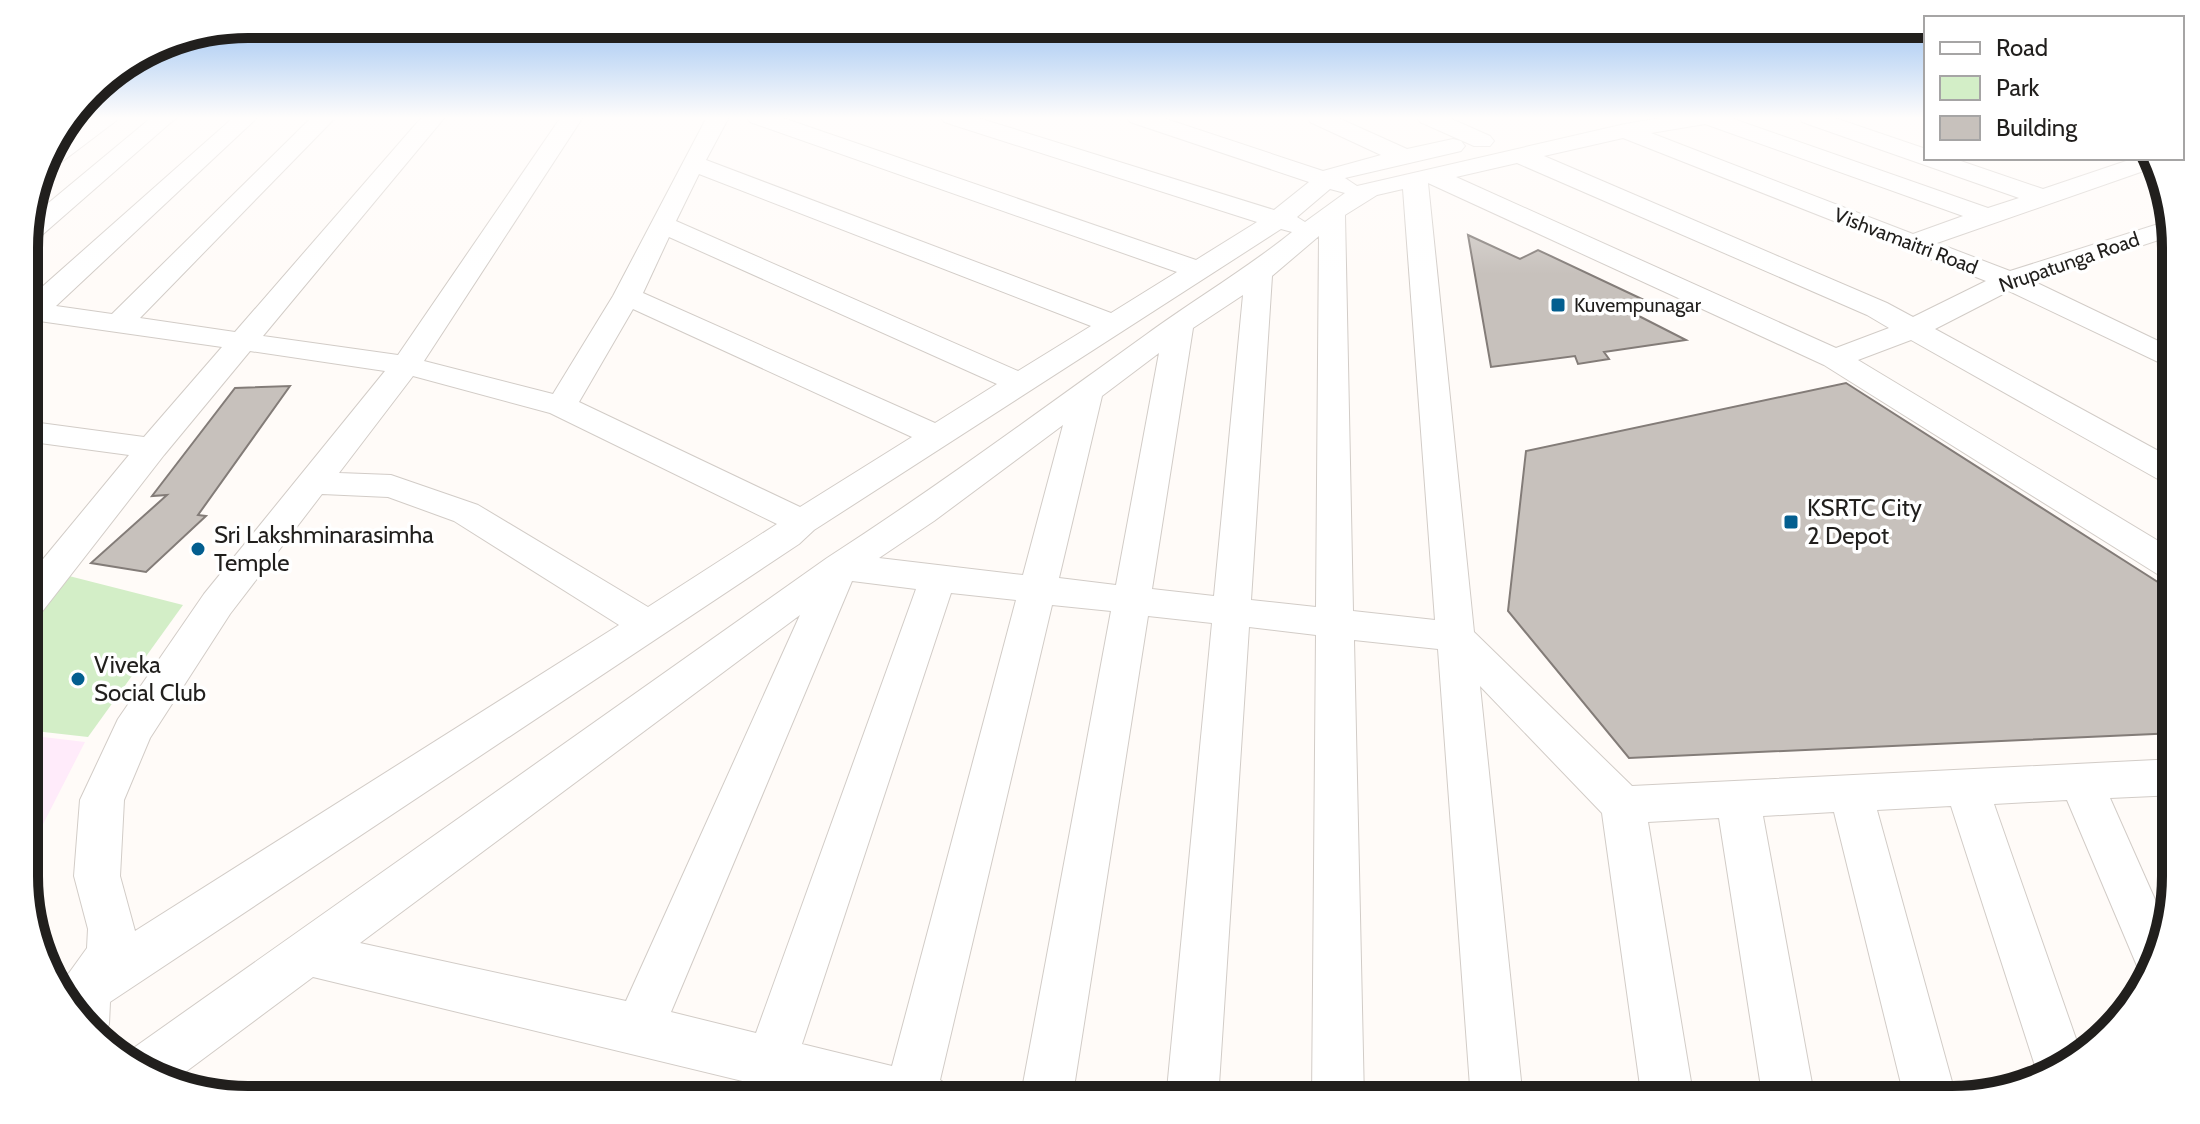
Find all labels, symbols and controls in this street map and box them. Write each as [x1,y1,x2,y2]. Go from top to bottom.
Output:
legend [1924,16,2184,160]
text: Road [1996,33,2048,62]
text: Park [1996,73,2039,102]
text: Building [1996,113,2078,142]
street label: Vishvamaitri Road [1831,203,1981,279]
street label: Nrupatunga Road [1996,227,2142,297]
place label: Kuvempunagar [1574,293,1702,317]
marker: Kuvempunagar [1549,296,1567,314]
place label: KSRTC City 2 Depot [1807,493,1922,550]
marker: KSRTC City 2 Depot [1782,513,1800,531]
place label: Sri Lakshminarasimha Temple [214,520,434,577]
marker: Sri Lakshminarasimha Temple [189,540,207,558]
place label: Viveka Social Club [94,650,206,707]
marker: Viveka Social Club [69,670,87,688]

